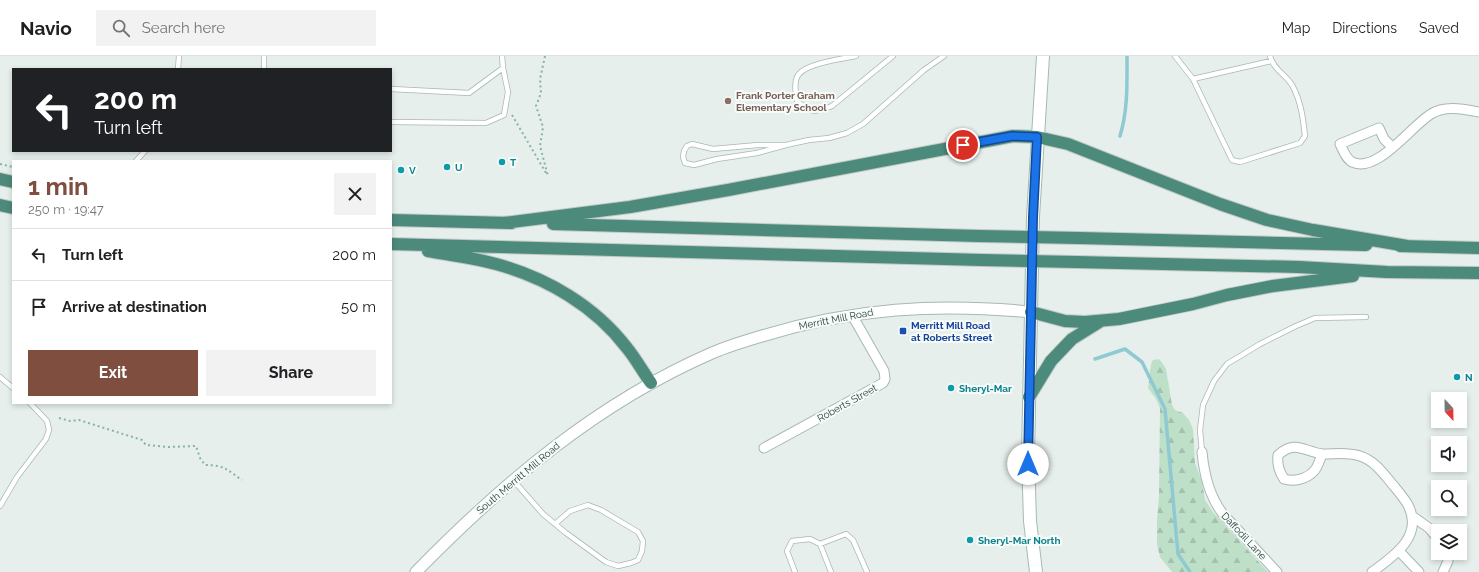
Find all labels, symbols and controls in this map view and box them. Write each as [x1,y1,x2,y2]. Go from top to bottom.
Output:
search box [96,10,376,46]
text: Navio [20,17,72,39]
icon: search [110,17,132,39]
text: Search here [142,19,225,37]
text: Map [1282,20,1310,36]
text: Directions [1332,20,1397,36]
text: Saved [1419,20,1459,36]
text: 200 m [94,83,177,116]
icon: left [28,84,80,136]
place label: Frank Porter Graham Elementary School [736,90,835,113]
marker: Frank Porter Graham Elementary School [723,96,733,106]
text: Turn left [94,117,163,138]
pin [946,128,980,162]
icon: arrive [952,134,974,156]
marker: T [497,157,507,167]
place label: T [510,157,517,168]
marker: U [442,162,452,172]
place label: U [455,162,463,173]
marker: V [396,165,406,175]
place label: V [409,165,416,176]
text: 1 min [28,172,89,201]
button: close [334,173,376,215]
text: 250 m · 19:47 [28,202,104,217]
icon: left [28,244,50,266]
text: Turn left [62,246,123,264]
text: 200 m [332,246,376,264]
icon: arrive [28,296,50,318]
text: Arrive at destination [62,298,207,316]
text: 50 m [341,298,376,316]
street label: Merritt Mill Road [798,306,874,332]
place label: Merritt Mill Road at Roberts Street [911,320,992,343]
marker: Merritt Mill Road at Roberts Street [898,326,908,336]
button: Exit [28,350,198,396]
button: Share [206,350,376,396]
marker: N [1452,372,1462,382]
place label: N [1465,372,1473,383]
street label: Roberts Street [815,382,879,424]
marker: Sheryl-Mar [946,383,956,393]
place label: Sheryl-Mar [959,383,1012,394]
north arrow [1431,392,1467,428]
map controls [1431,392,1467,560]
button: sound [1431,436,1467,472]
street label: South Merritt Mill Road [474,440,562,516]
position arrow [1007,443,1049,485]
button: search [1431,480,1467,516]
street label: Daffodil Lane [1219,510,1269,562]
button: layers [1431,524,1467,560]
marker: Sheryl-Mar North [965,535,975,545]
place label: Sheryl-Mar North [978,535,1061,546]

